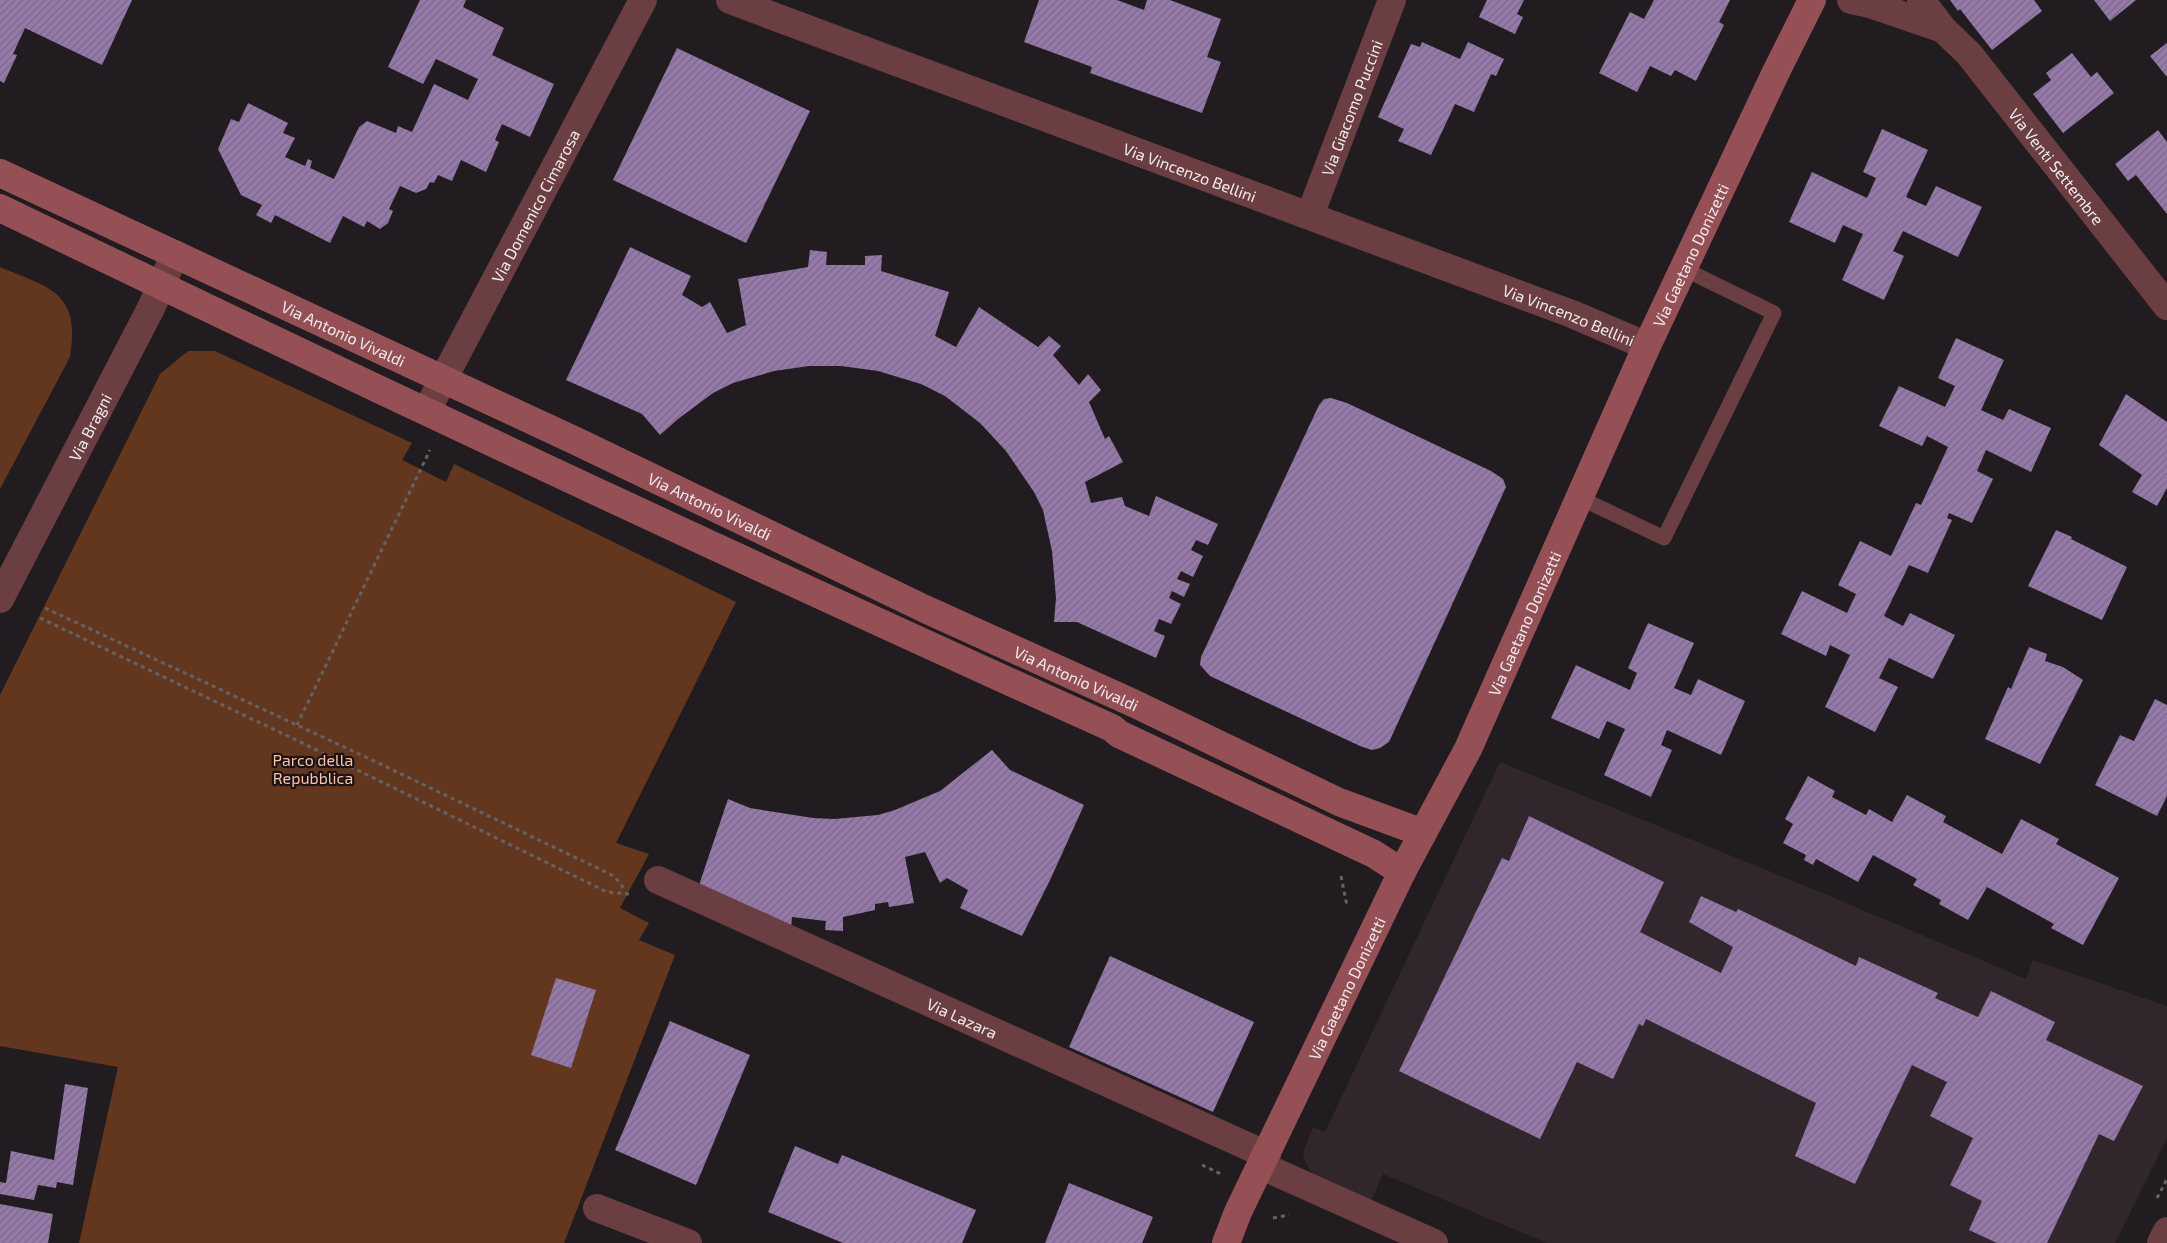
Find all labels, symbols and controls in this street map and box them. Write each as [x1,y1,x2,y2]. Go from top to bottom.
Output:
street label: Via Giacomo Puccini [1316,37,1385,178]
street label: Via Venti Settembre [2005,104,2109,228]
street label: Via Domenico Cimarosa [487,126,583,285]
street label: Via Vincenzo Bellini [1121,138,1259,205]
street label: Via Gaetano Donizetti [1648,180,1732,330]
street label: Via Vincenzo Bellini [1500,280,1638,349]
street label: Via Antonio Vivaldi [279,296,409,370]
street label: Via Bragni [64,390,115,464]
street label: Via Antonio Vivaldi [645,468,775,543]
street label: Via Gaetano Donizetti [1483,548,1564,698]
street label: Via Antonio Vivaldi [1011,641,1142,714]
park label: Parco della Repubblica [273,750,353,787]
street label: Via Gaetano Donizetti [1304,913,1389,1062]
street label: Via Lazara [924,993,1001,1042]

